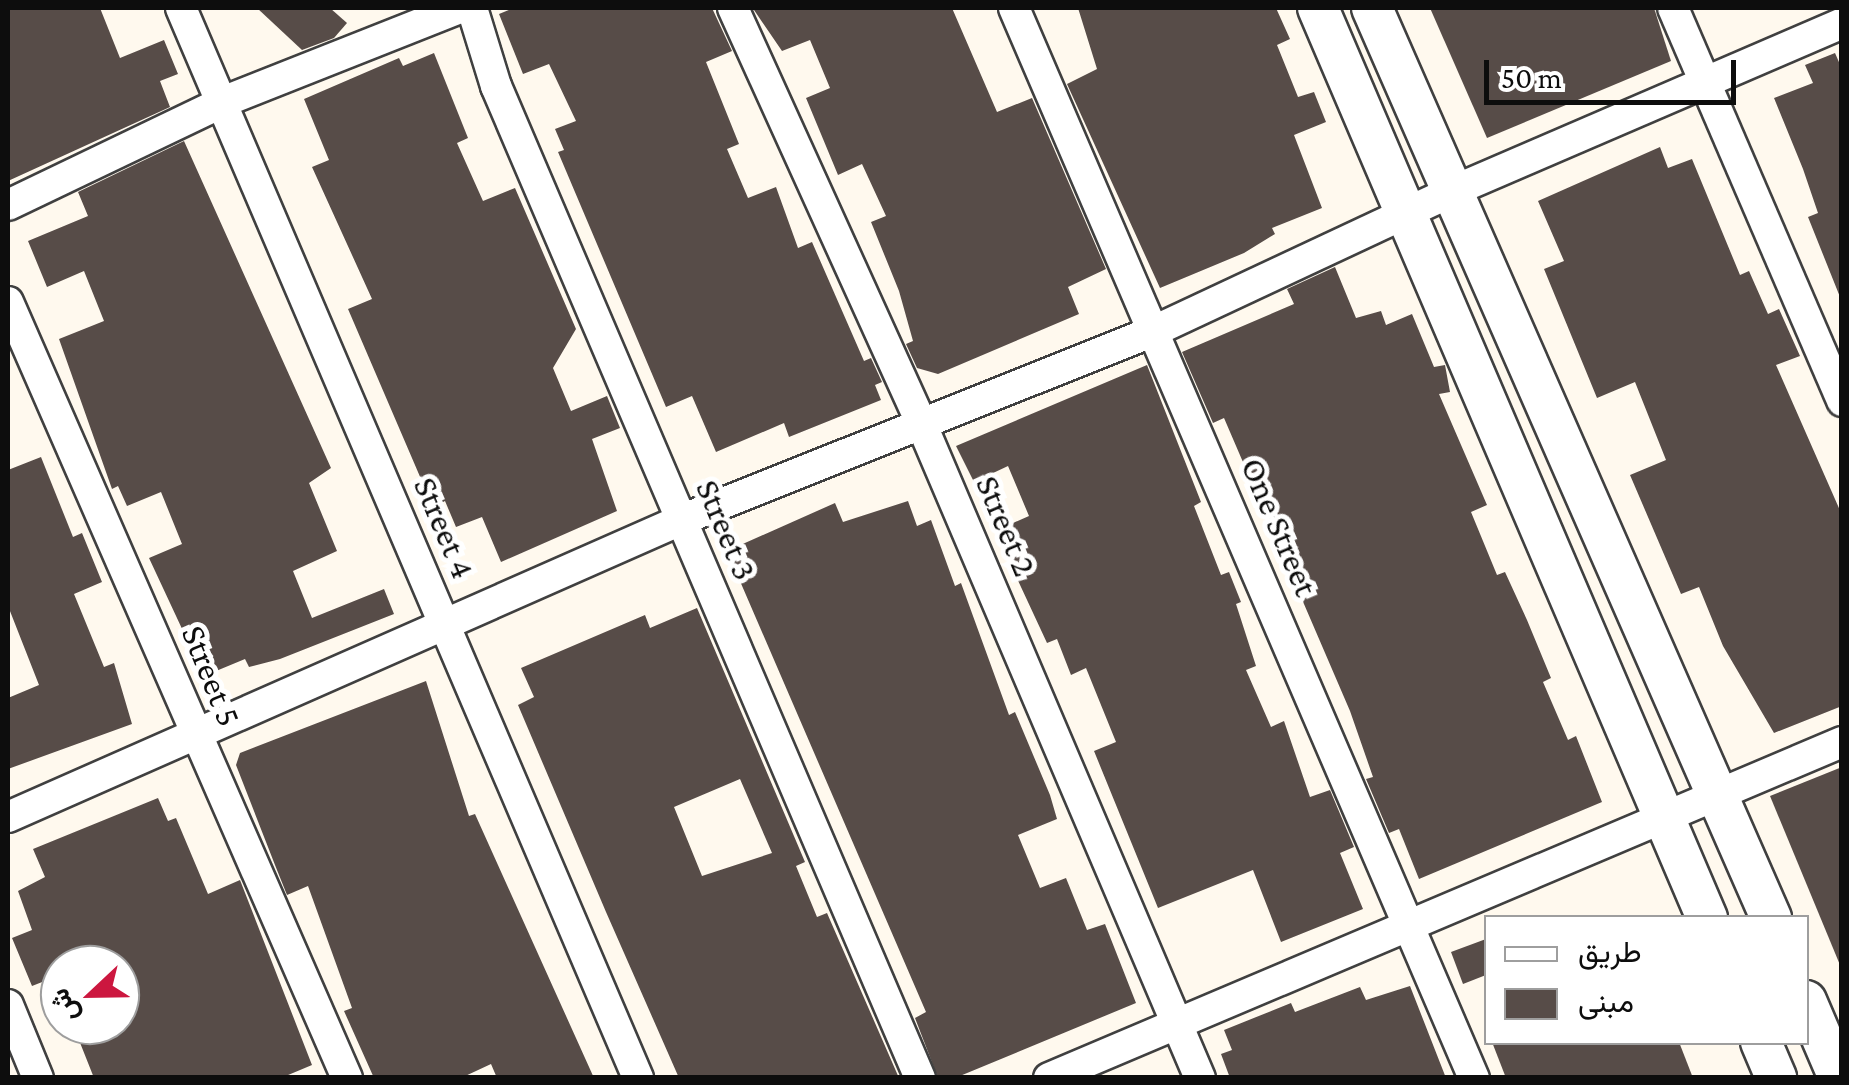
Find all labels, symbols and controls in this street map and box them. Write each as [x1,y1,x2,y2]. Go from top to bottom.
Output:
scale bar [1489,40,1742,102]
text: 50 m [1501,61,1562,94]
street label: One Street [1231,452,1327,602]
street label: Street 2 [966,469,1046,583]
street label: Street 4 [404,471,484,585]
street label: Street 3 [686,473,766,587]
street label: Street 5 [172,619,250,733]
legend [1484,915,1809,1045]
text: طريق [1578,935,1642,968]
north arrow [40,945,140,1045]
text: ش [43,984,84,1027]
text: مبنى [1578,985,1634,1018]

